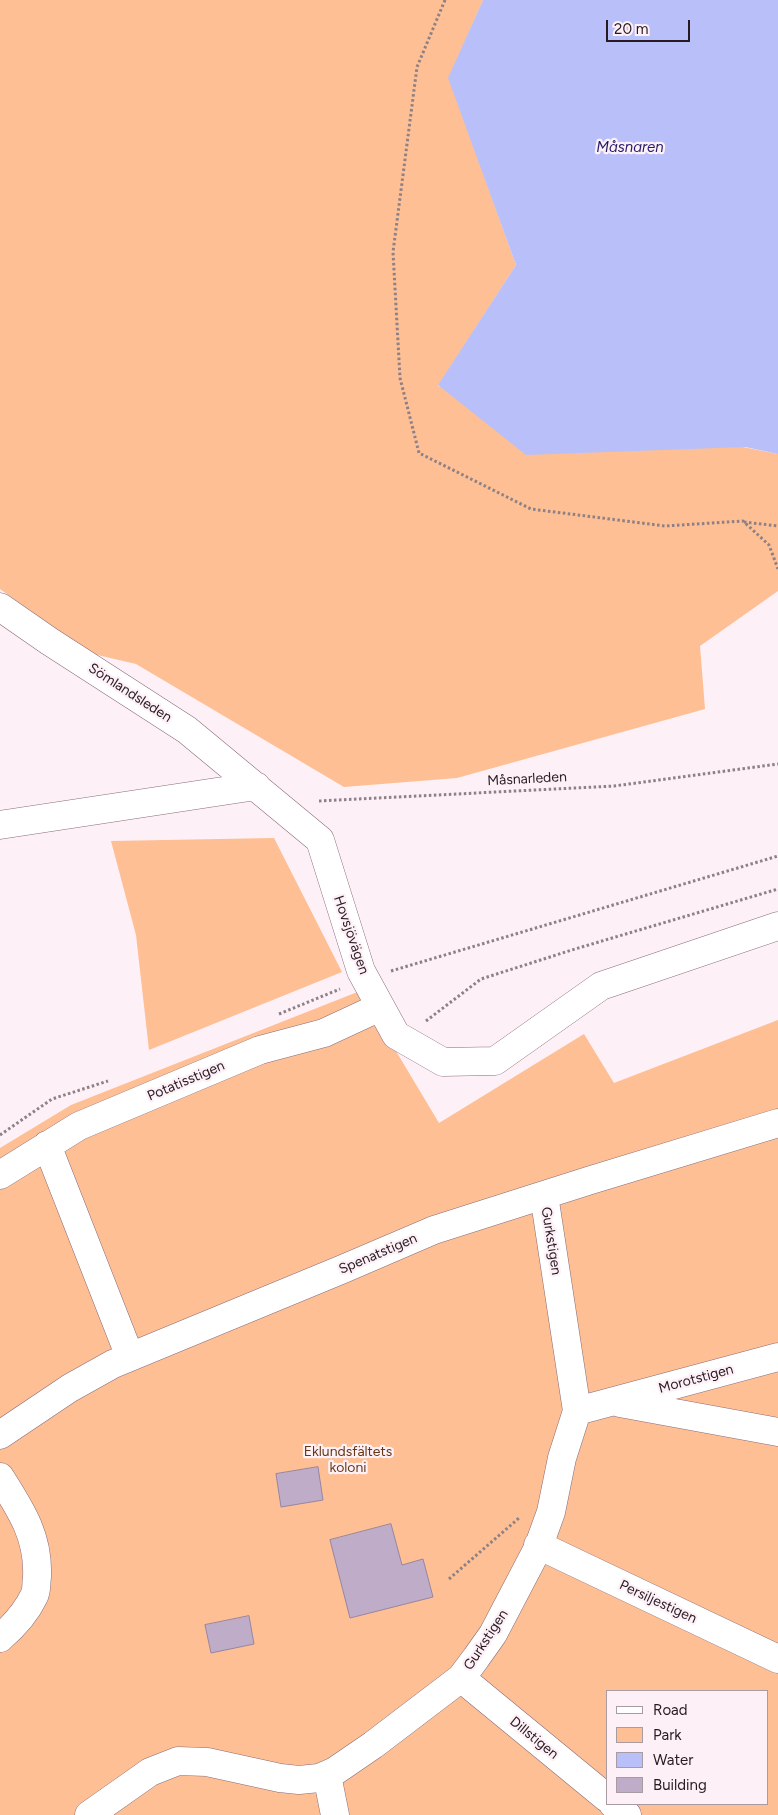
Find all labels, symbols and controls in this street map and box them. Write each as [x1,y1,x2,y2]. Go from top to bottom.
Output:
scale bar [608,10,692,42]
text: 20 m [614,20,648,38]
water label: Måsnaren [596,139,664,157]
street label: Sömlandsleden [85,660,175,726]
street label: Måsnarleden [487,769,567,789]
street label: Hovsjövägen [330,893,372,977]
street label: Potatisstigen [145,1057,227,1105]
street label: Gurkstigen [537,1206,565,1276]
street label: Spenatstigen [336,1230,420,1278]
street label: Morotstigen [657,1361,735,1397]
park label: Eklundsfältets koloni [304,1444,392,1476]
street label: Persiljestigen [617,1577,699,1627]
street label: Gurkstigen [460,1607,512,1673]
legend [606,1690,768,1805]
text: Road [653,1701,688,1719]
street label: Dillstigen [506,1713,562,1763]
text: Park [653,1726,682,1744]
text: Water [653,1751,693,1769]
text: Building [653,1776,707,1794]

